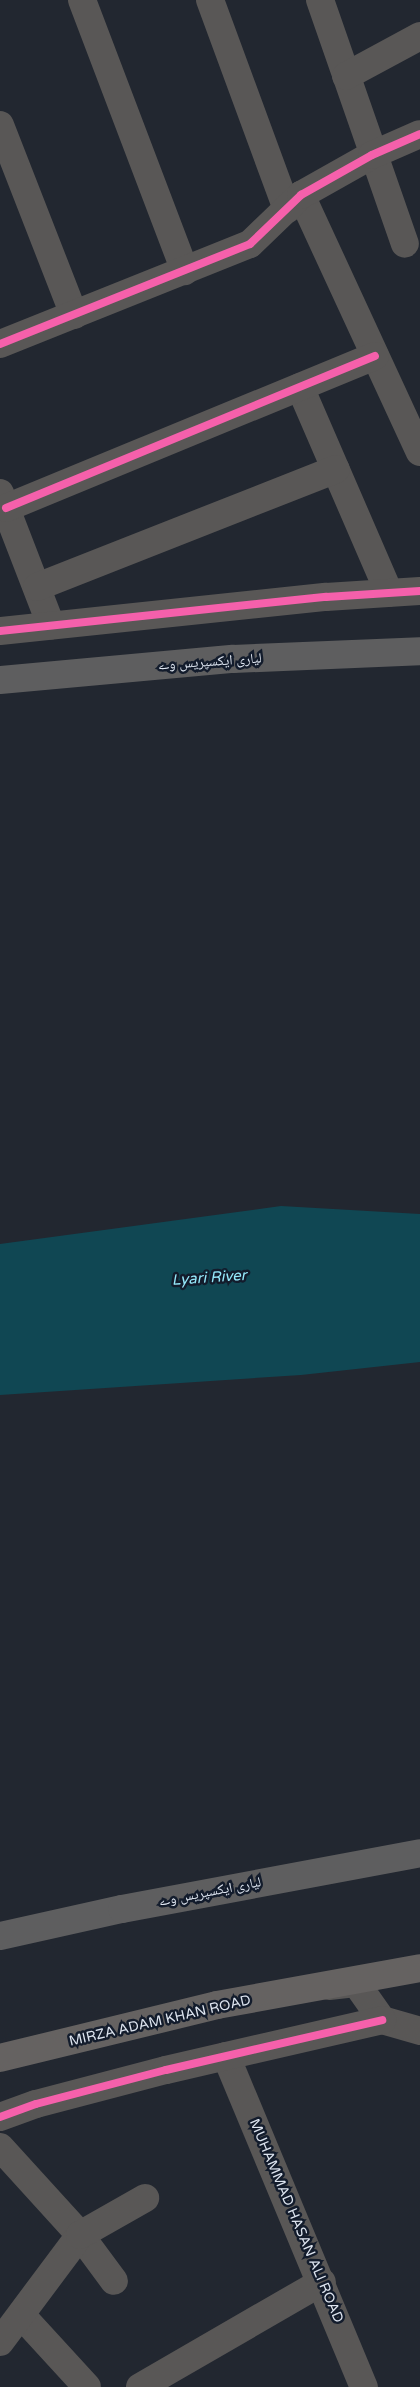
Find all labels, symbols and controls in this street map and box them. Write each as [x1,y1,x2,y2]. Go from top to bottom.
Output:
street label: لیاری ایکسپریس وے [158,650,262,674]
water label: Lyari River [171,1266,247,1290]
street label: لیاری ایکسپریس وے [157,1874,263,1910]
street label: MIRZA ADAM KHAN ROAD [67,1992,253,2050]
street label: MUHAMMAD HASAN ALI ROAD [245,2116,347,2326]

